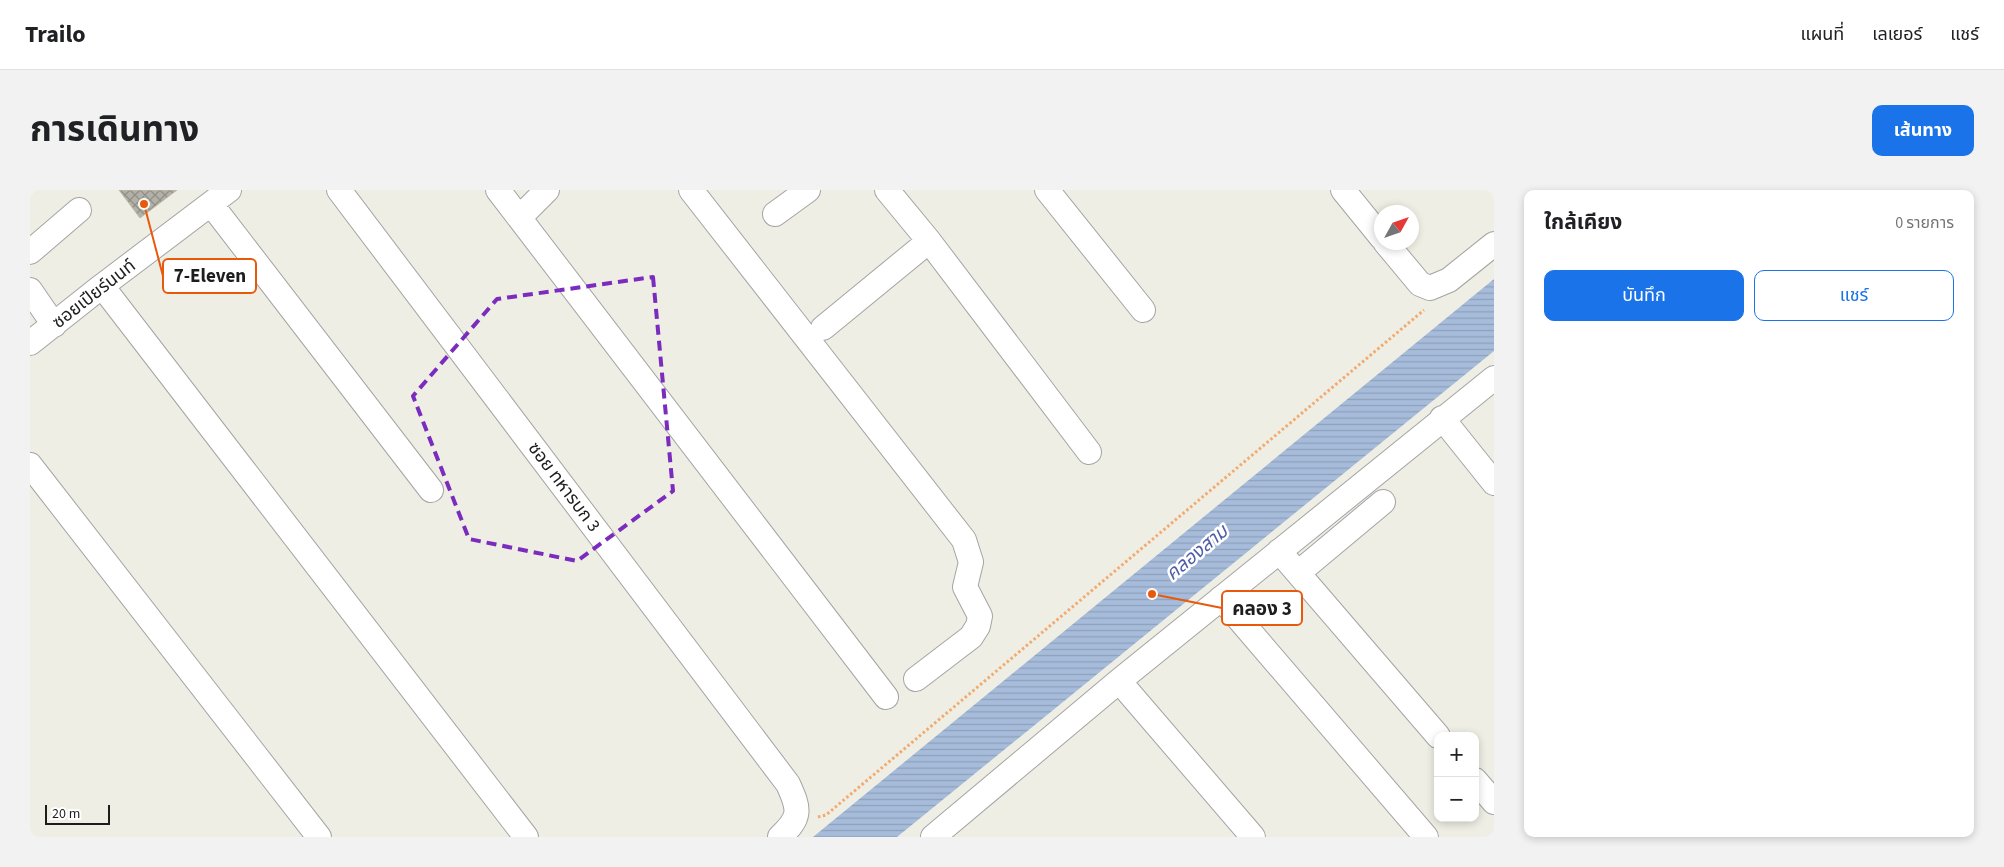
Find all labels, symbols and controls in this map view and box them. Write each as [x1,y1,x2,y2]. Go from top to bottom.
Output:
text: Trailo [25,17,86,52]
text: แผนที่ [1800,22,1844,47]
text: เลเยอร์ [1872,22,1922,47]
text: แชร์ [1950,22,1979,47]
text: การเดินทาง [30,105,199,155]
button: เส้นทาง [1872,105,1974,156]
north arrow [1374,205,1419,250]
text: ใกล้เคียง [1544,207,1622,237]
text: 0 รายการ [1895,212,1954,234]
street label: ซอยเปียร์นนท์ [47,254,141,334]
callout: 7-Eleven [163,259,256,293]
text: 7-Eleven [174,263,246,290]
button: บันทึก [1544,270,1744,321]
button: แชร์ [1754,270,1954,321]
street label: ซอย ทหารบก 3 [522,437,606,537]
water label: คลองสาม [1160,518,1235,587]
callout: คลอง 3 [1222,591,1302,625]
text: คลอง 3 [1232,596,1292,623]
map controls [1434,732,1479,822]
button: + [1434,732,1479,777]
button: − [1434,777,1479,822]
scale bar [45,802,110,825]
text: 20 m [52,804,80,824]

